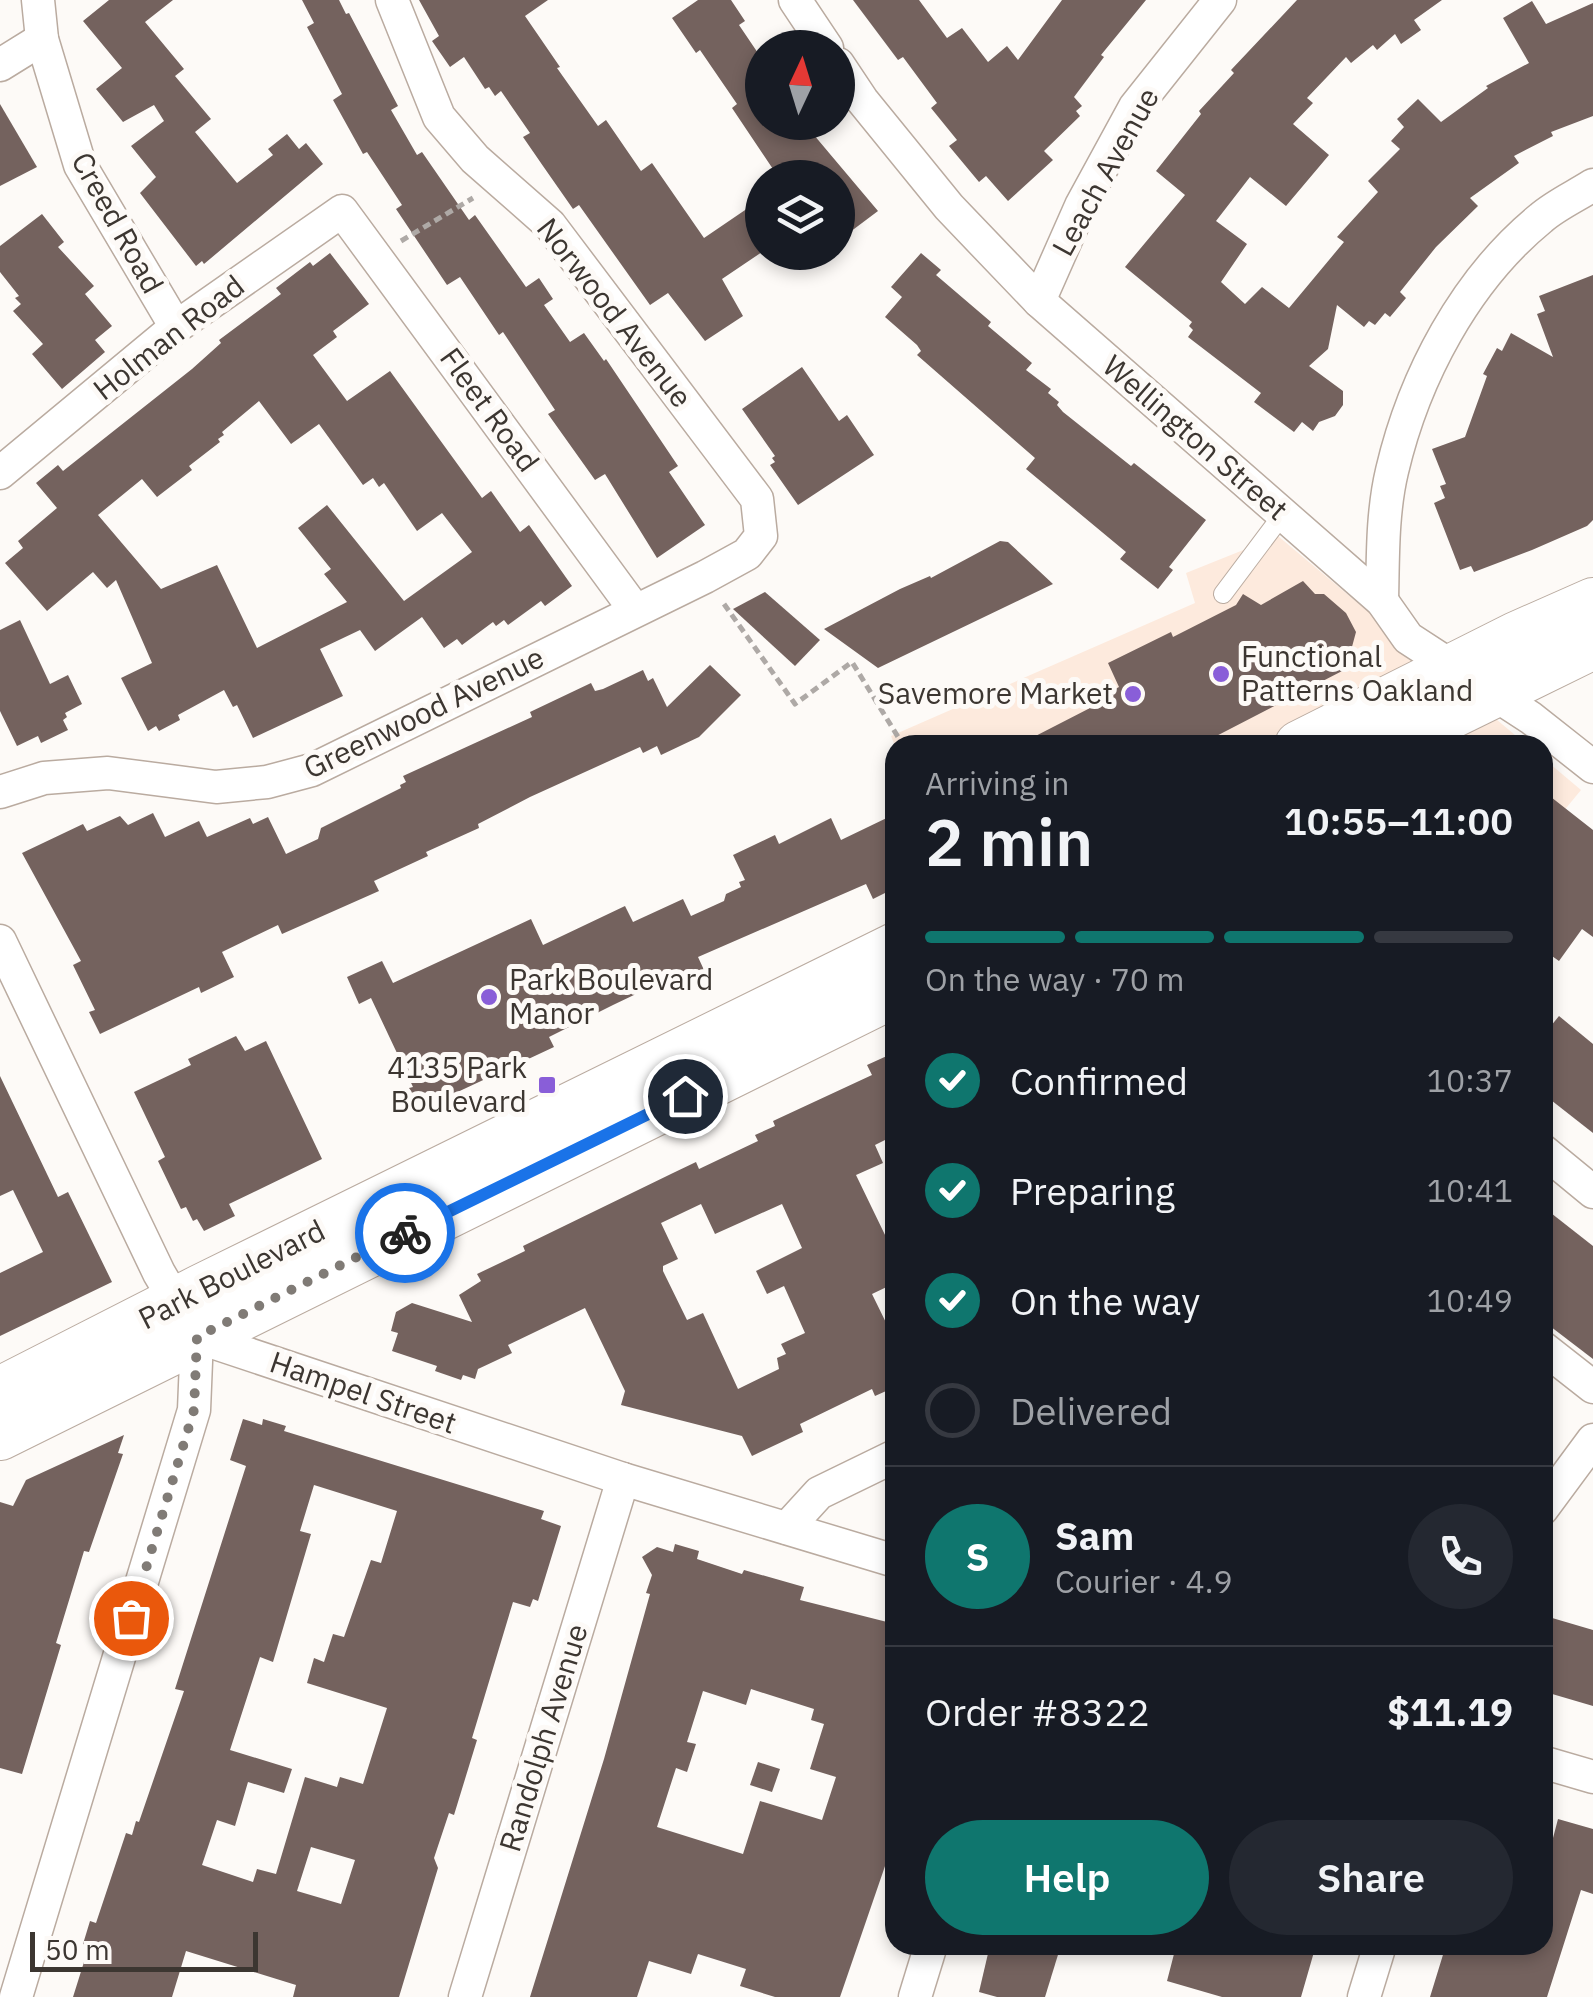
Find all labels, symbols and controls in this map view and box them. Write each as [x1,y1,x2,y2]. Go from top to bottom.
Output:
north arrow [745,30,855,140]
map controls [745,30,855,270]
street label: Leach Avenue [1042,80,1167,262]
street label: Creed Road [63,145,173,300]
button: layers [745,160,855,270]
street label: Norwood Avenue [529,209,701,415]
street label: Holman Road [85,266,252,408]
street label: Fleet Road [432,339,548,479]
street label: Wellington Street [1095,346,1297,528]
place label: Functional Patterns Oakland [1241,636,1473,709]
street label: Greenwood Avenue [297,637,550,787]
marker: Functional Patterns Oakland [1210,663,1232,685]
place label: Savemore Market [878,673,1113,712]
marker: Savemore Market [1122,683,1144,705]
text: Arriving in [925,762,1070,804]
text: 10:55–11:00 [1284,796,1513,845]
text: 2 min [925,799,1093,884]
text: On the way · 70 m [925,958,1185,1000]
place label: Park Boulevard Manor [509,959,713,1032]
marker: Park Boulevard Manor [478,986,500,1008]
place label: 4135 Park Boulevard [387,1047,527,1120]
icon: check [925,1053,980,1108]
pin [643,1054,728,1139]
text: Confirmed [1010,1056,1188,1105]
text: 10:37 [1427,1059,1513,1101]
icon: home [658,1069,713,1124]
marker: 4135 Park Boulevard [536,1074,558,1096]
icon: check [925,1163,980,1218]
text: Preparing [1010,1166,1175,1215]
text: 10:41 [1427,1169,1513,1211]
courier [355,1183,455,1283]
icon: bike [378,1206,433,1261]
street label: Park Boulevard [131,1210,331,1337]
icon: check [925,1273,980,1328]
text: On the way [1010,1276,1200,1325]
text: 10:49 [1427,1279,1513,1321]
street label: Hampel Street [265,1341,462,1442]
text: Delivered [1010,1386,1172,1435]
button: phone [1408,1504,1513,1609]
text: Sam [1055,1511,1134,1560]
text: S [966,1532,989,1581]
text: Courier · 4.9 [1055,1560,1233,1602]
pin [89,1576,174,1661]
icon: bag [104,1591,159,1646]
street label: Randolph Avenue [489,1619,596,1856]
text: Order #8322 [925,1687,1150,1736]
text: $11.19 [1387,1687,1513,1736]
button: Help [925,1820,1209,1935]
button: Share [1229,1820,1513,1935]
scale bar [30,1927,258,1972]
text: 50 m [45,1931,110,1968]

